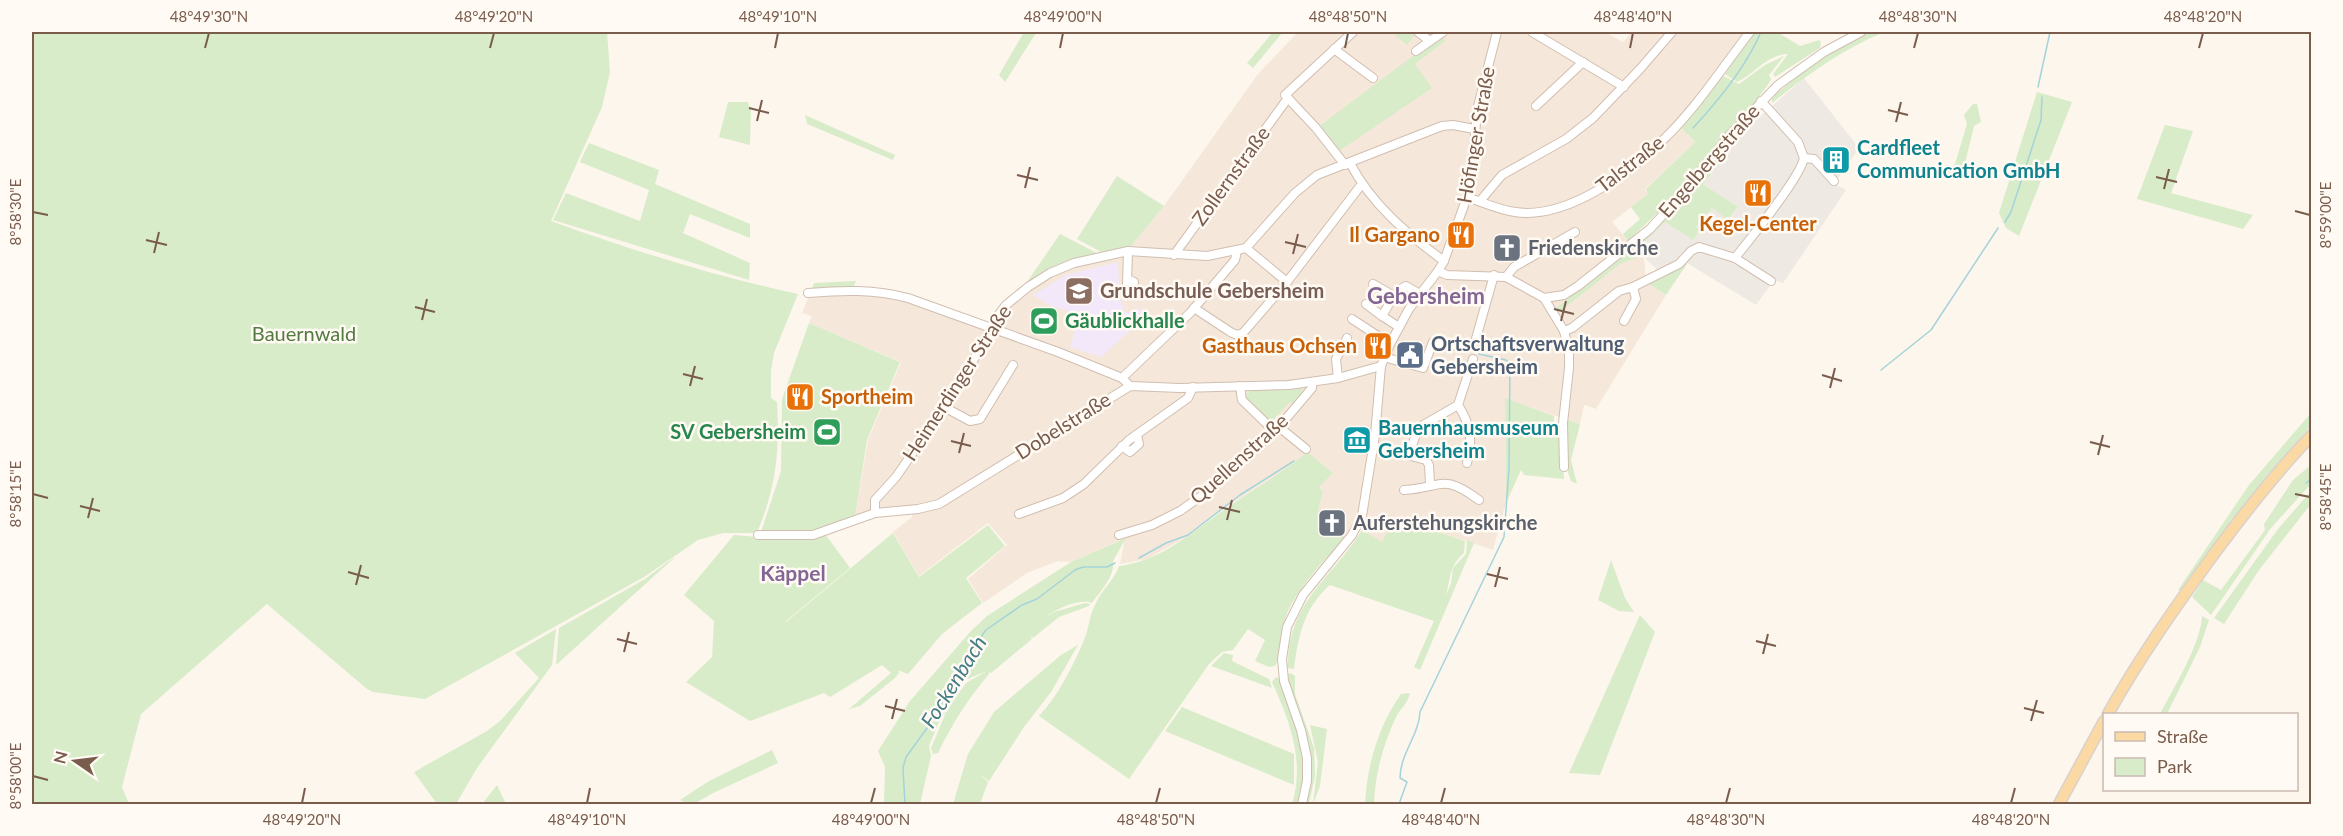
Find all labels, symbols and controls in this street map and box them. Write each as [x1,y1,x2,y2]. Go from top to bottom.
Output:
text: 48°49'30"N [170,7,248,25]
text: 48°49'20"N [455,7,533,25]
text: 48°49'10"N [739,7,817,25]
text: 48°49'00"N [1024,7,1102,25]
text: 48°48'50"N [1309,7,1387,25]
text: 48°48'40"N [1594,7,1672,25]
text: 48°48'30"N [1879,7,1957,25]
text: 48°48'20"N [2164,7,2242,25]
street label: Höfinger Straße [1451,65,1499,205]
street label: Engelbergstraße [1653,99,1764,222]
street label: Zollernstraße [1186,121,1274,230]
street label: Talstraße [1591,129,1668,197]
place label: Cardfleet Communication GmbH [1857,135,2060,182]
building icon: Cardfleet Communication GmbH [1820,144,1852,176]
restaurant icon: Kegel-Center [1742,177,1774,209]
text: 8°58'30"E [6,179,24,246]
text: 8°59'00"E [2316,182,2334,249]
place label: Kegel-Center [1699,211,1817,235]
restaurant icon: Il Gargano [1445,219,1477,251]
place label: Il Gargano [1349,222,1440,246]
church icon: Friedenskirche [1491,232,1523,264]
place label: Friedenskirche [1528,235,1659,259]
school or university icon: Grundschule Gebersheim [1063,275,1095,307]
place label: Grundschule Gebersheim [1100,278,1324,302]
district label: Gebersheim [1367,282,1485,309]
street label: Heimerdinger Straße [897,300,1016,465]
sports icon: Gäublickhalle [1028,305,1060,337]
place label: Gäublickhalle [1065,308,1185,332]
park label: Bauernwald [252,321,356,345]
restaurant icon: Gasthaus Ochsen [1362,330,1394,362]
place label: Ortschaftsverwaltung Gebersheim [1431,331,1625,378]
place label: Gasthaus Ochsen [1202,333,1357,357]
public building icon: Ortschaftsverwaltung Gebersheim [1394,339,1426,371]
restaurant icon: Sportheim [784,381,816,413]
place label: Sportheim [821,384,913,408]
street label: Dobelstraße [1010,386,1115,464]
street label: Quellenstraße [1184,408,1292,509]
place label: Bauernhausmuseum Gebersheim [1378,415,1559,462]
sports icon: SV Gebersheim [811,416,843,448]
place label: SV Gebersheim [670,419,806,443]
museum icon: Bauernhausmuseum Gebersheim [1341,424,1373,456]
text: 8°58'15"E [6,461,24,528]
text: 8°58'45"E [2316,464,2334,531]
church icon: Auferstehungskirche [1316,507,1348,539]
place label: Auferstehungskirche [1352,510,1538,534]
district label: Käppel [760,560,826,585]
water label: Fockenbach [915,631,991,732]
legend [2103,713,2298,791]
text: Straße [2157,725,2208,747]
north arrow [45,731,105,791]
text: 8°58'00"E [6,743,24,810]
text: N [49,749,71,766]
text: Park [2157,755,2193,777]
text: 48°49'20"N [263,810,341,828]
text: 48°49'10"N [548,810,626,828]
text: 48°49'00"N [832,810,910,828]
text: 48°48'50"N [1117,810,1195,828]
text: 48°48'40"N [1402,810,1480,828]
text: 48°48'30"N [1687,810,1765,828]
text: 48°48'20"N [1972,810,2050,828]

